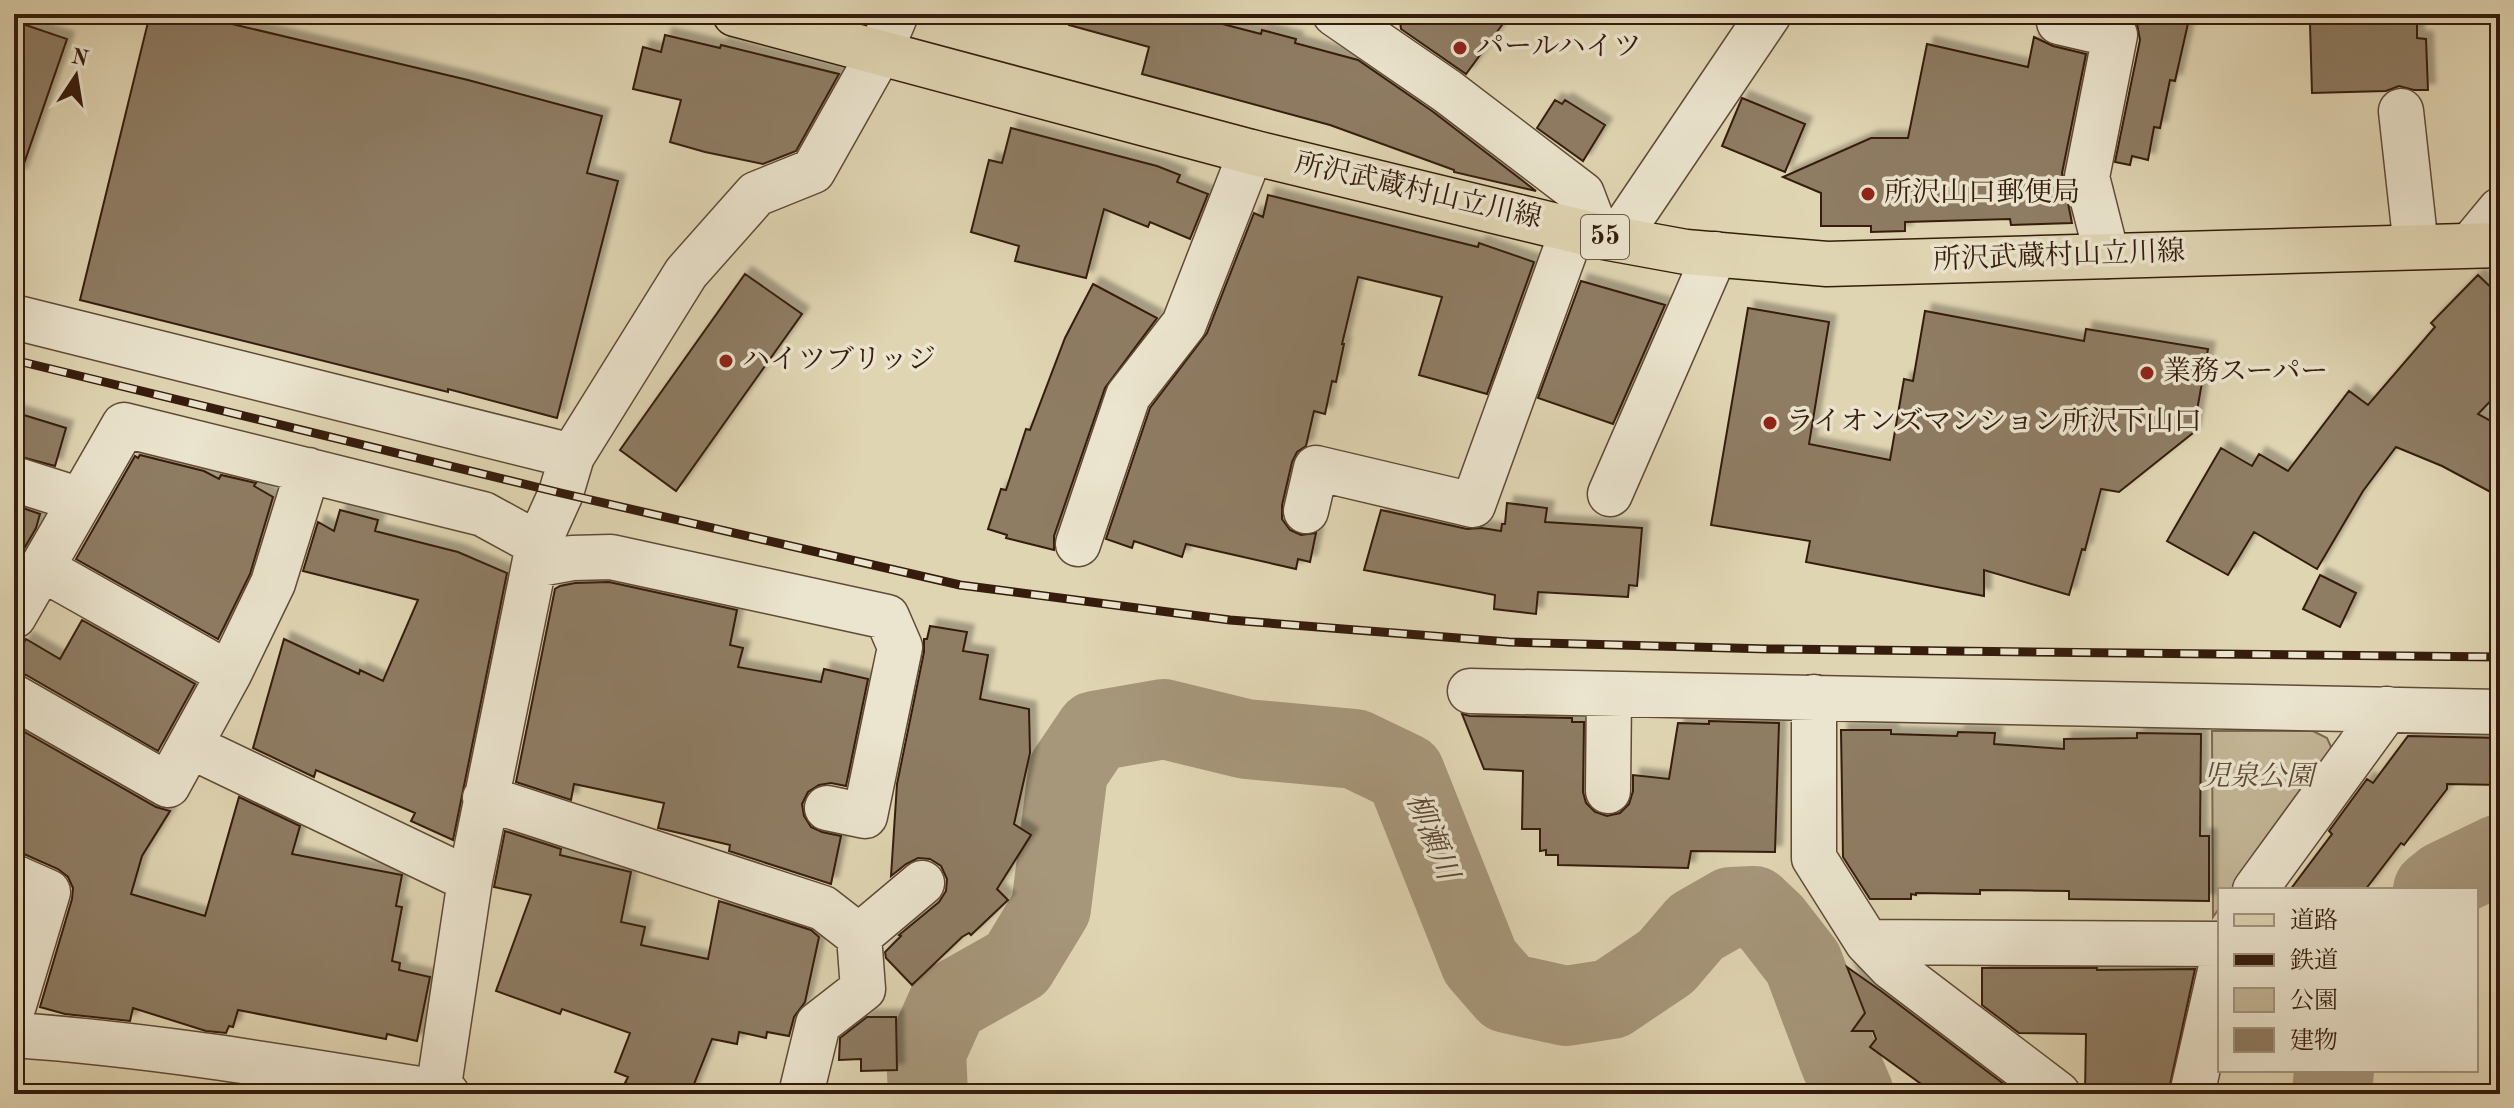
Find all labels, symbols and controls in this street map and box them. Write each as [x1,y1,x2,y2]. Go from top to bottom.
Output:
place label: パールハイツ [1476,33,1641,62]
north arrow [36,36,116,116]
marker: パールハイツ [1451,39,1469,57]
text: N [69,46,90,71]
street label: 所沢武蔵村山立川線 [1292,147,1545,234]
place label: 所沢山口郵便局 [1884,177,2080,208]
marker: 所沢山口郵便局 [1859,185,1877,203]
road number: 55 [1581,215,1629,259]
street label: 所沢武蔵村山立川線 [1932,236,2185,275]
place label: ハイツブリッジ [742,345,936,375]
marker: ハイツブリッジ [717,352,735,370]
place label: 業務スーパー [2163,356,2328,387]
marker: 業務スーパー [2138,364,2156,382]
place label: ライオンズマンション所沢下山口 [1786,406,2202,437]
marker: ライオンズマンション所沢下山口 [1761,414,1779,432]
park label: 児泉公園 [2202,761,2318,792]
water label: 柳瀬川 [1400,789,1466,887]
legend [2218,888,2478,1072]
text: 道路 [2290,907,2338,934]
text: 鉄道 [2290,947,2338,974]
text: 公園 [2290,988,2338,1014]
text: 建物 [2290,1027,2338,1054]

